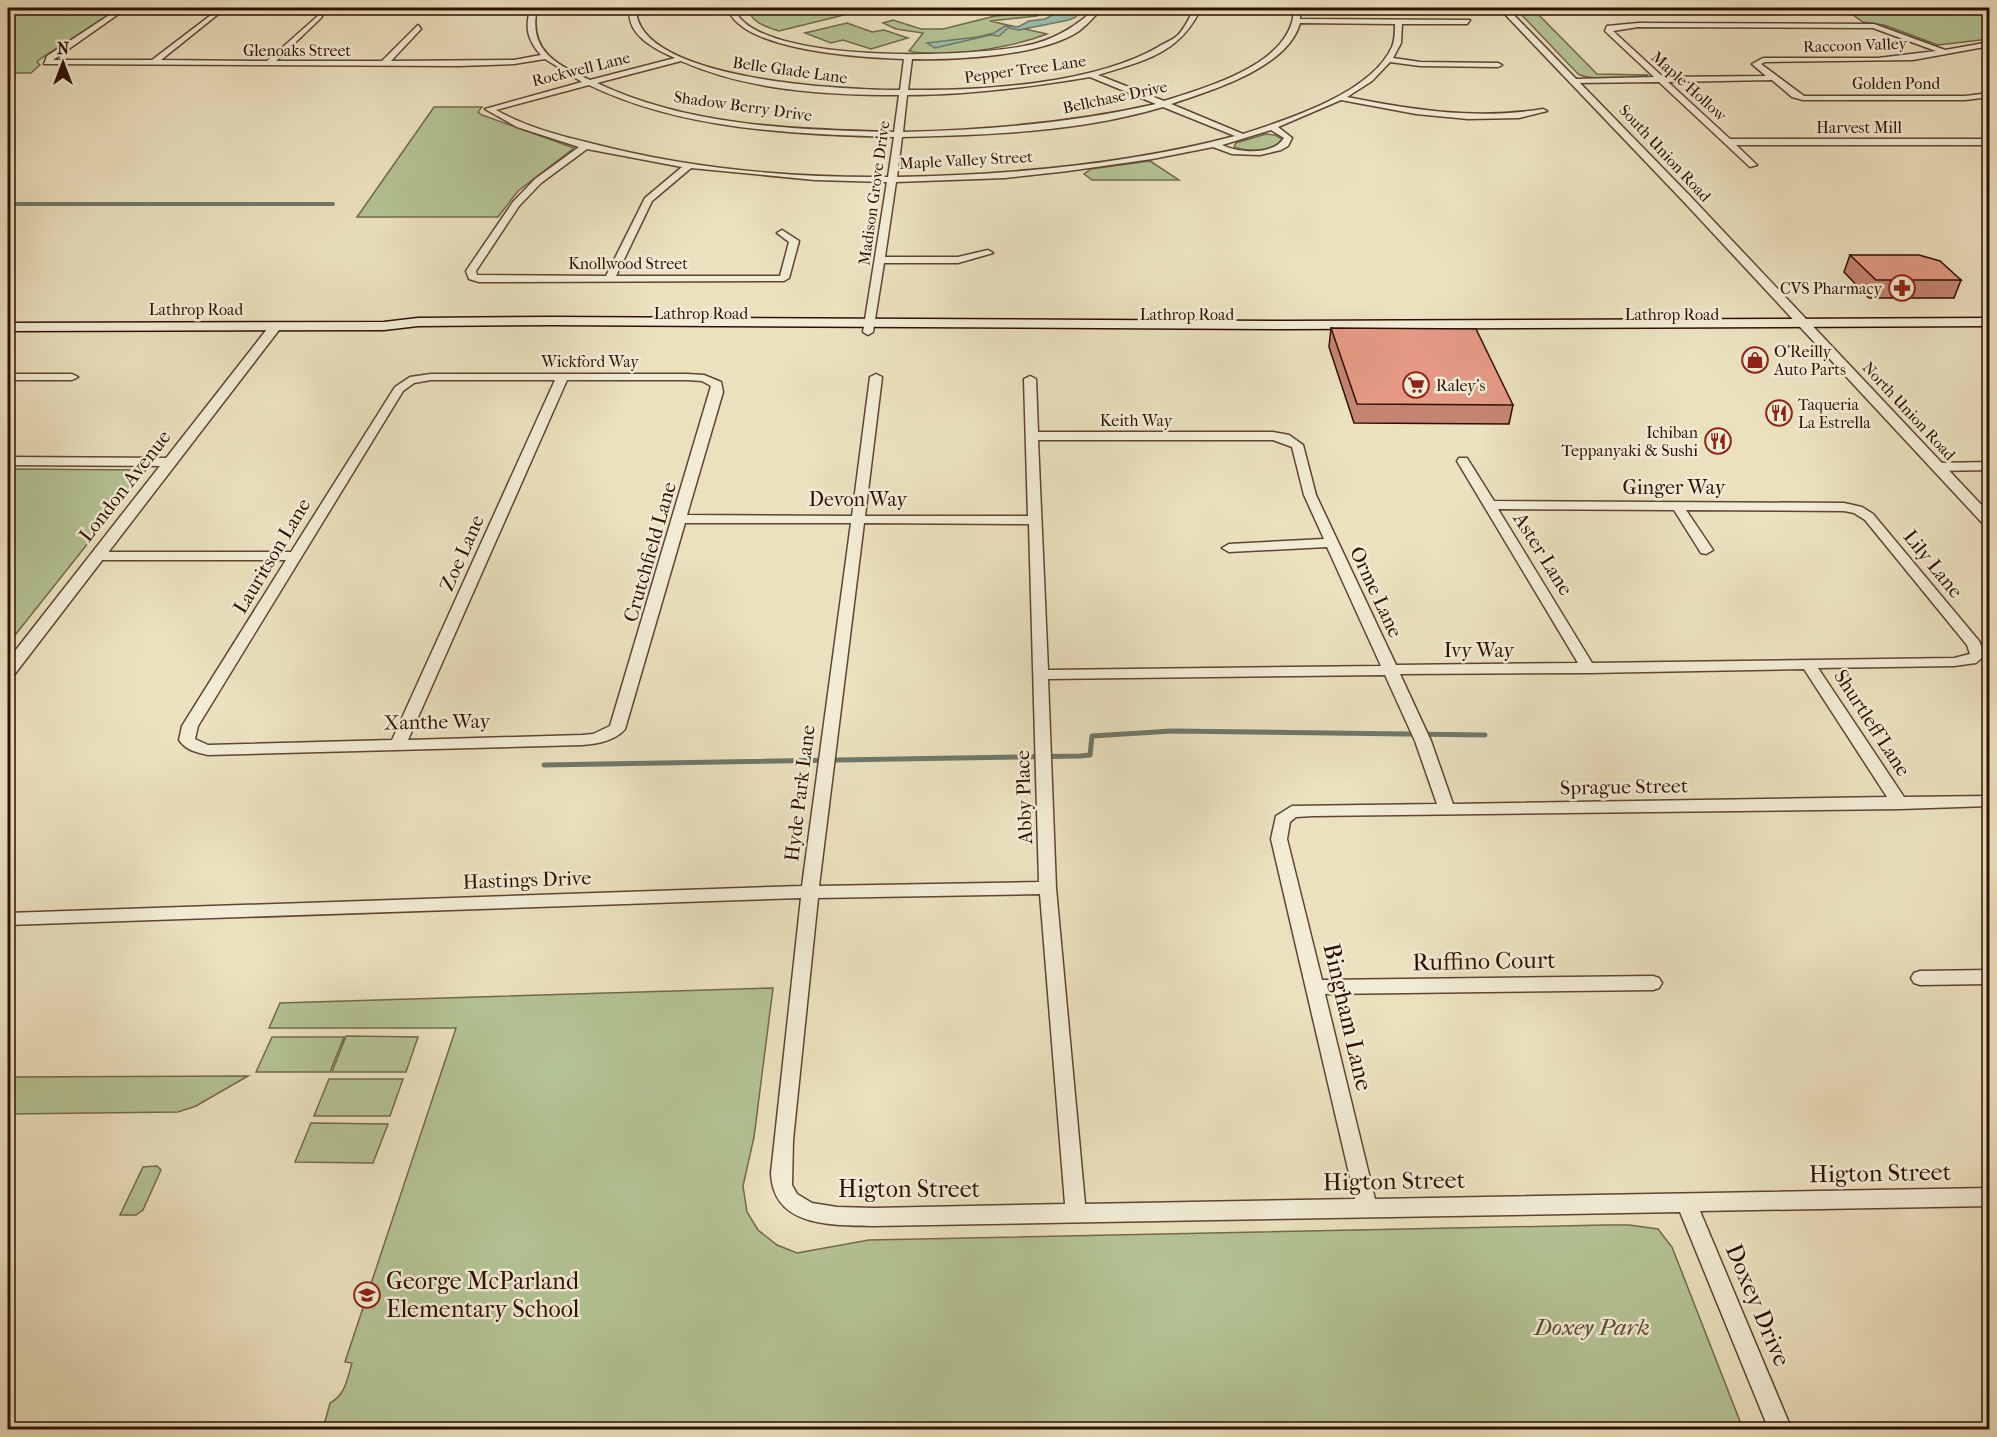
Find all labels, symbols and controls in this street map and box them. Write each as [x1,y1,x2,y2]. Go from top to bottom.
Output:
north arrow [33,33,93,93]
street label: Raccoon Valley [1803,34,1908,56]
text: N [57,39,70,58]
street label: Glenoaks Street [243,41,351,60]
street label: Maple Hollow [1647,47,1731,126]
street label: Rockwell Lane [530,48,632,90]
street label: Pepper Tree Lane [963,51,1087,87]
street label: Belle Glade Lane [731,53,849,87]
street label: Golden Pond [1852,74,1940,93]
street label: Bellchase Drive [1061,77,1169,117]
street label: Shadow Berry Drive [673,87,813,125]
street label: South Union Road [1615,100,1715,206]
street label: Harvest Mill [1816,118,1902,137]
street label: Madison Grove Drive [854,119,894,267]
street label: Maple Valley Street [899,147,1033,173]
street label: Knollwood Street [568,254,688,273]
pharmacy icon: CVS Pharmacy [1887,273,1917,303]
place label: CVS Pharmacy [1780,279,1882,298]
street label: Lathrop Road [149,300,243,319]
street label: Lathrop Road [654,304,748,323]
street label: Lathrop Road [1140,305,1234,324]
street label: Lathrop Road [1625,305,1719,324]
place label: O'Reilly Auto Parts [1773,342,1846,379]
shop icon: O'Reilly Auto Parts [1740,345,1770,375]
street label: Wickford Way [540,352,639,371]
street label: North Union Road [1859,358,1960,464]
supermarket icon: Raley's [1401,370,1431,400]
place label: Raley's [1436,376,1485,395]
place label: Taqueria La Estrella [1798,395,1871,432]
restaurant icon: Taqueria La Estrella [1764,398,1794,428]
street label: Keith Way [1100,411,1173,430]
place label: Ichiban Teppanyaki & Sushi [1562,423,1699,460]
street label: London Avenue [74,426,176,546]
restaurant icon: Ichiban Teppanyaki & Sushi [1703,426,1733,456]
street label: Ginger Way [1623,476,1727,499]
street label: Crutchfield Lane [619,479,681,625]
street label: Devon Way [809,488,908,511]
street label: Lauritson Lane [229,494,315,618]
street label: Aster Lane [1508,508,1577,600]
street label: Zoe Lane [435,511,489,595]
street label: Lily Lane [1899,525,1967,603]
street label: Orme Lane [1345,543,1407,641]
street label: Ivy Way [1444,639,1515,662]
street label: Shurtleff Lane [1829,665,1915,781]
street label: Xanthe Way [384,710,492,734]
street label: Hyde Park Lane [780,723,820,863]
street label: Abby Place [1011,750,1037,845]
street label: Sprague Street [1560,774,1688,800]
street label: Hastings Drive [462,866,592,894]
street label: Bingham Lane [1317,941,1379,1094]
street label: Ruffino Court [1412,946,1556,976]
street label: Higton Street [1809,1158,1952,1188]
street label: Higton Street [1323,1166,1466,1196]
street label: Higton Street [838,1175,981,1203]
street label: Doxey Drive [1720,1240,1796,1370]
place label: George McParland Elementary School [386,1267,580,1323]
school or university icon: George McParland Elementary School [352,1280,382,1310]
park label: Doxey Park [1532,1313,1650,1341]

